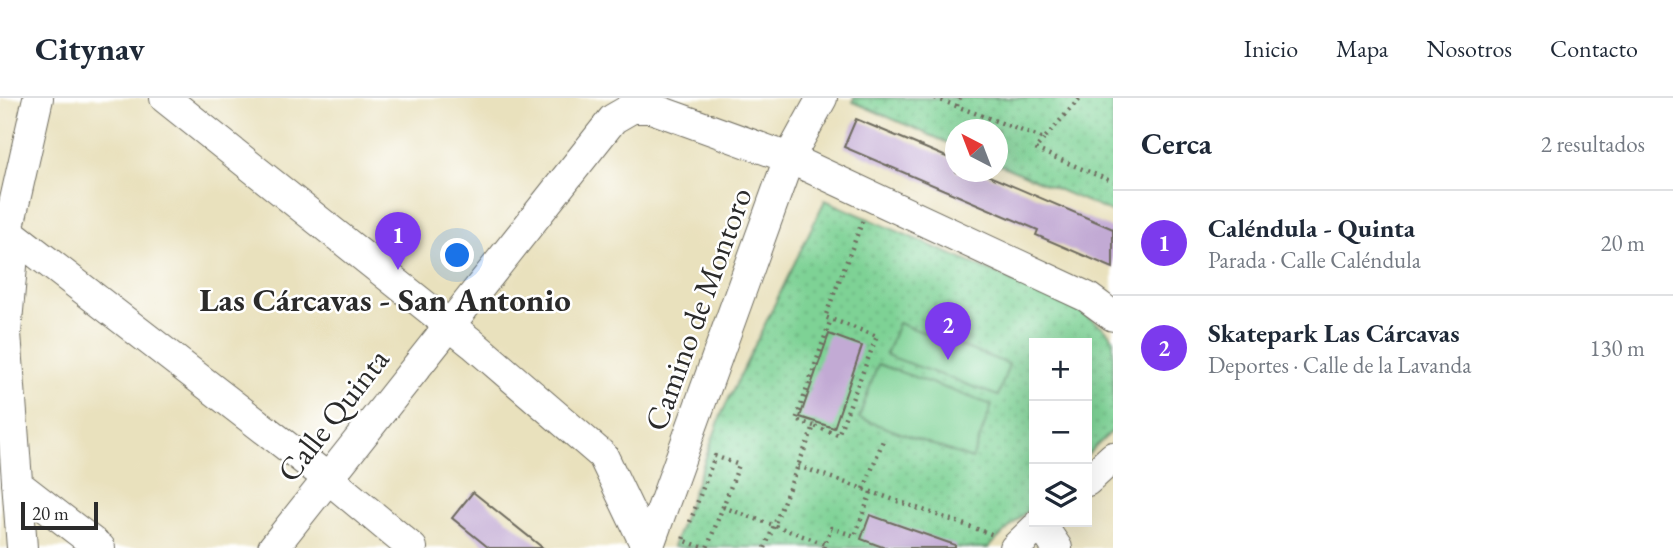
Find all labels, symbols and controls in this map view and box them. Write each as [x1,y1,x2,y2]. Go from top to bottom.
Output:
text: Citynav [35,27,145,70]
text: Inicio [1244,33,1298,64]
text: Mapa [1336,33,1388,64]
text: Nosotros [1426,33,1512,64]
text: Contacto [1550,33,1638,64]
north arrow [945,119,1008,182]
text: Cerca [1141,124,1212,163]
text: 2 resultados [1541,129,1645,159]
street label: Camino de Montoro [635,182,761,436]
text: Caléndula - Quinta [1208,211,1415,245]
pin: 1 [375,212,421,270]
text: 1 [1158,228,1170,258]
text: 20 m [1600,228,1645,258]
your location [440,238,474,272]
text: Parada · Calle Caléndula [1208,245,1421,275]
district label: Las Cárcavas - San Antonio [199,278,571,321]
pin: 2 [925,302,971,360]
text: Skatepark Las Cárcavas [1208,316,1460,350]
text: 2 [1158,333,1170,363]
text: 130 m [1589,333,1645,363]
map controls [1029,338,1092,527]
button: + [1029,338,1092,401]
street label: Calle Quinta [268,339,399,490]
text: Deportes · Calle de la Lavanda [1208,350,1471,380]
button: − [1029,401,1092,464]
button: layers [1029,464,1092,527]
scale bar [21,499,98,531]
text: 20 m [32,501,69,526]

